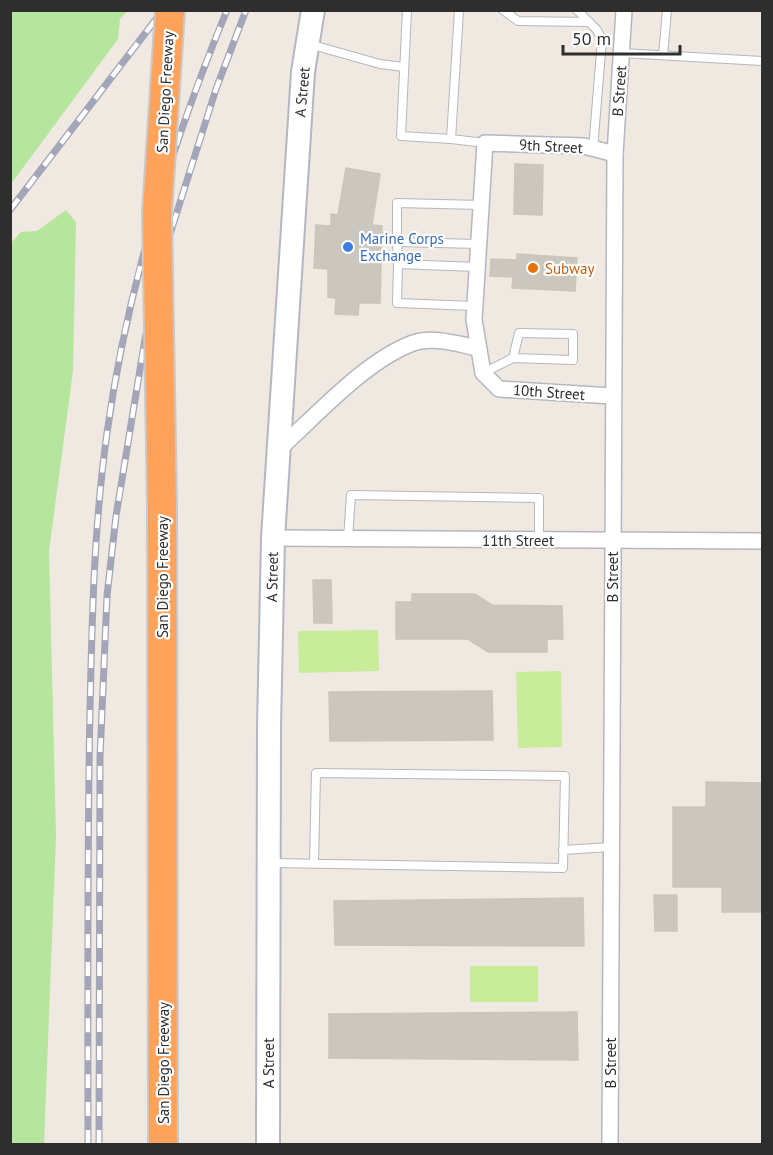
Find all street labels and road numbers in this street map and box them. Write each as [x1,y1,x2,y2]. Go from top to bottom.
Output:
street label: San Diego Freeway [152,30,178,154]
street label: B Street [608,65,630,117]
street label: A Street [290,66,314,118]
street label: 9th Street [519,135,583,157]
street label: 10th Street [512,380,586,404]
street label: San Diego Freeway [153,516,172,638]
street label: 11th Street [482,531,554,550]
street label: B Street [603,551,622,603]
street label: A Street [262,552,282,602]
street label: San Diego Freeway [154,1002,173,1124]
street label: B Street [601,1037,620,1089]
street label: A Street [259,1038,278,1088]

